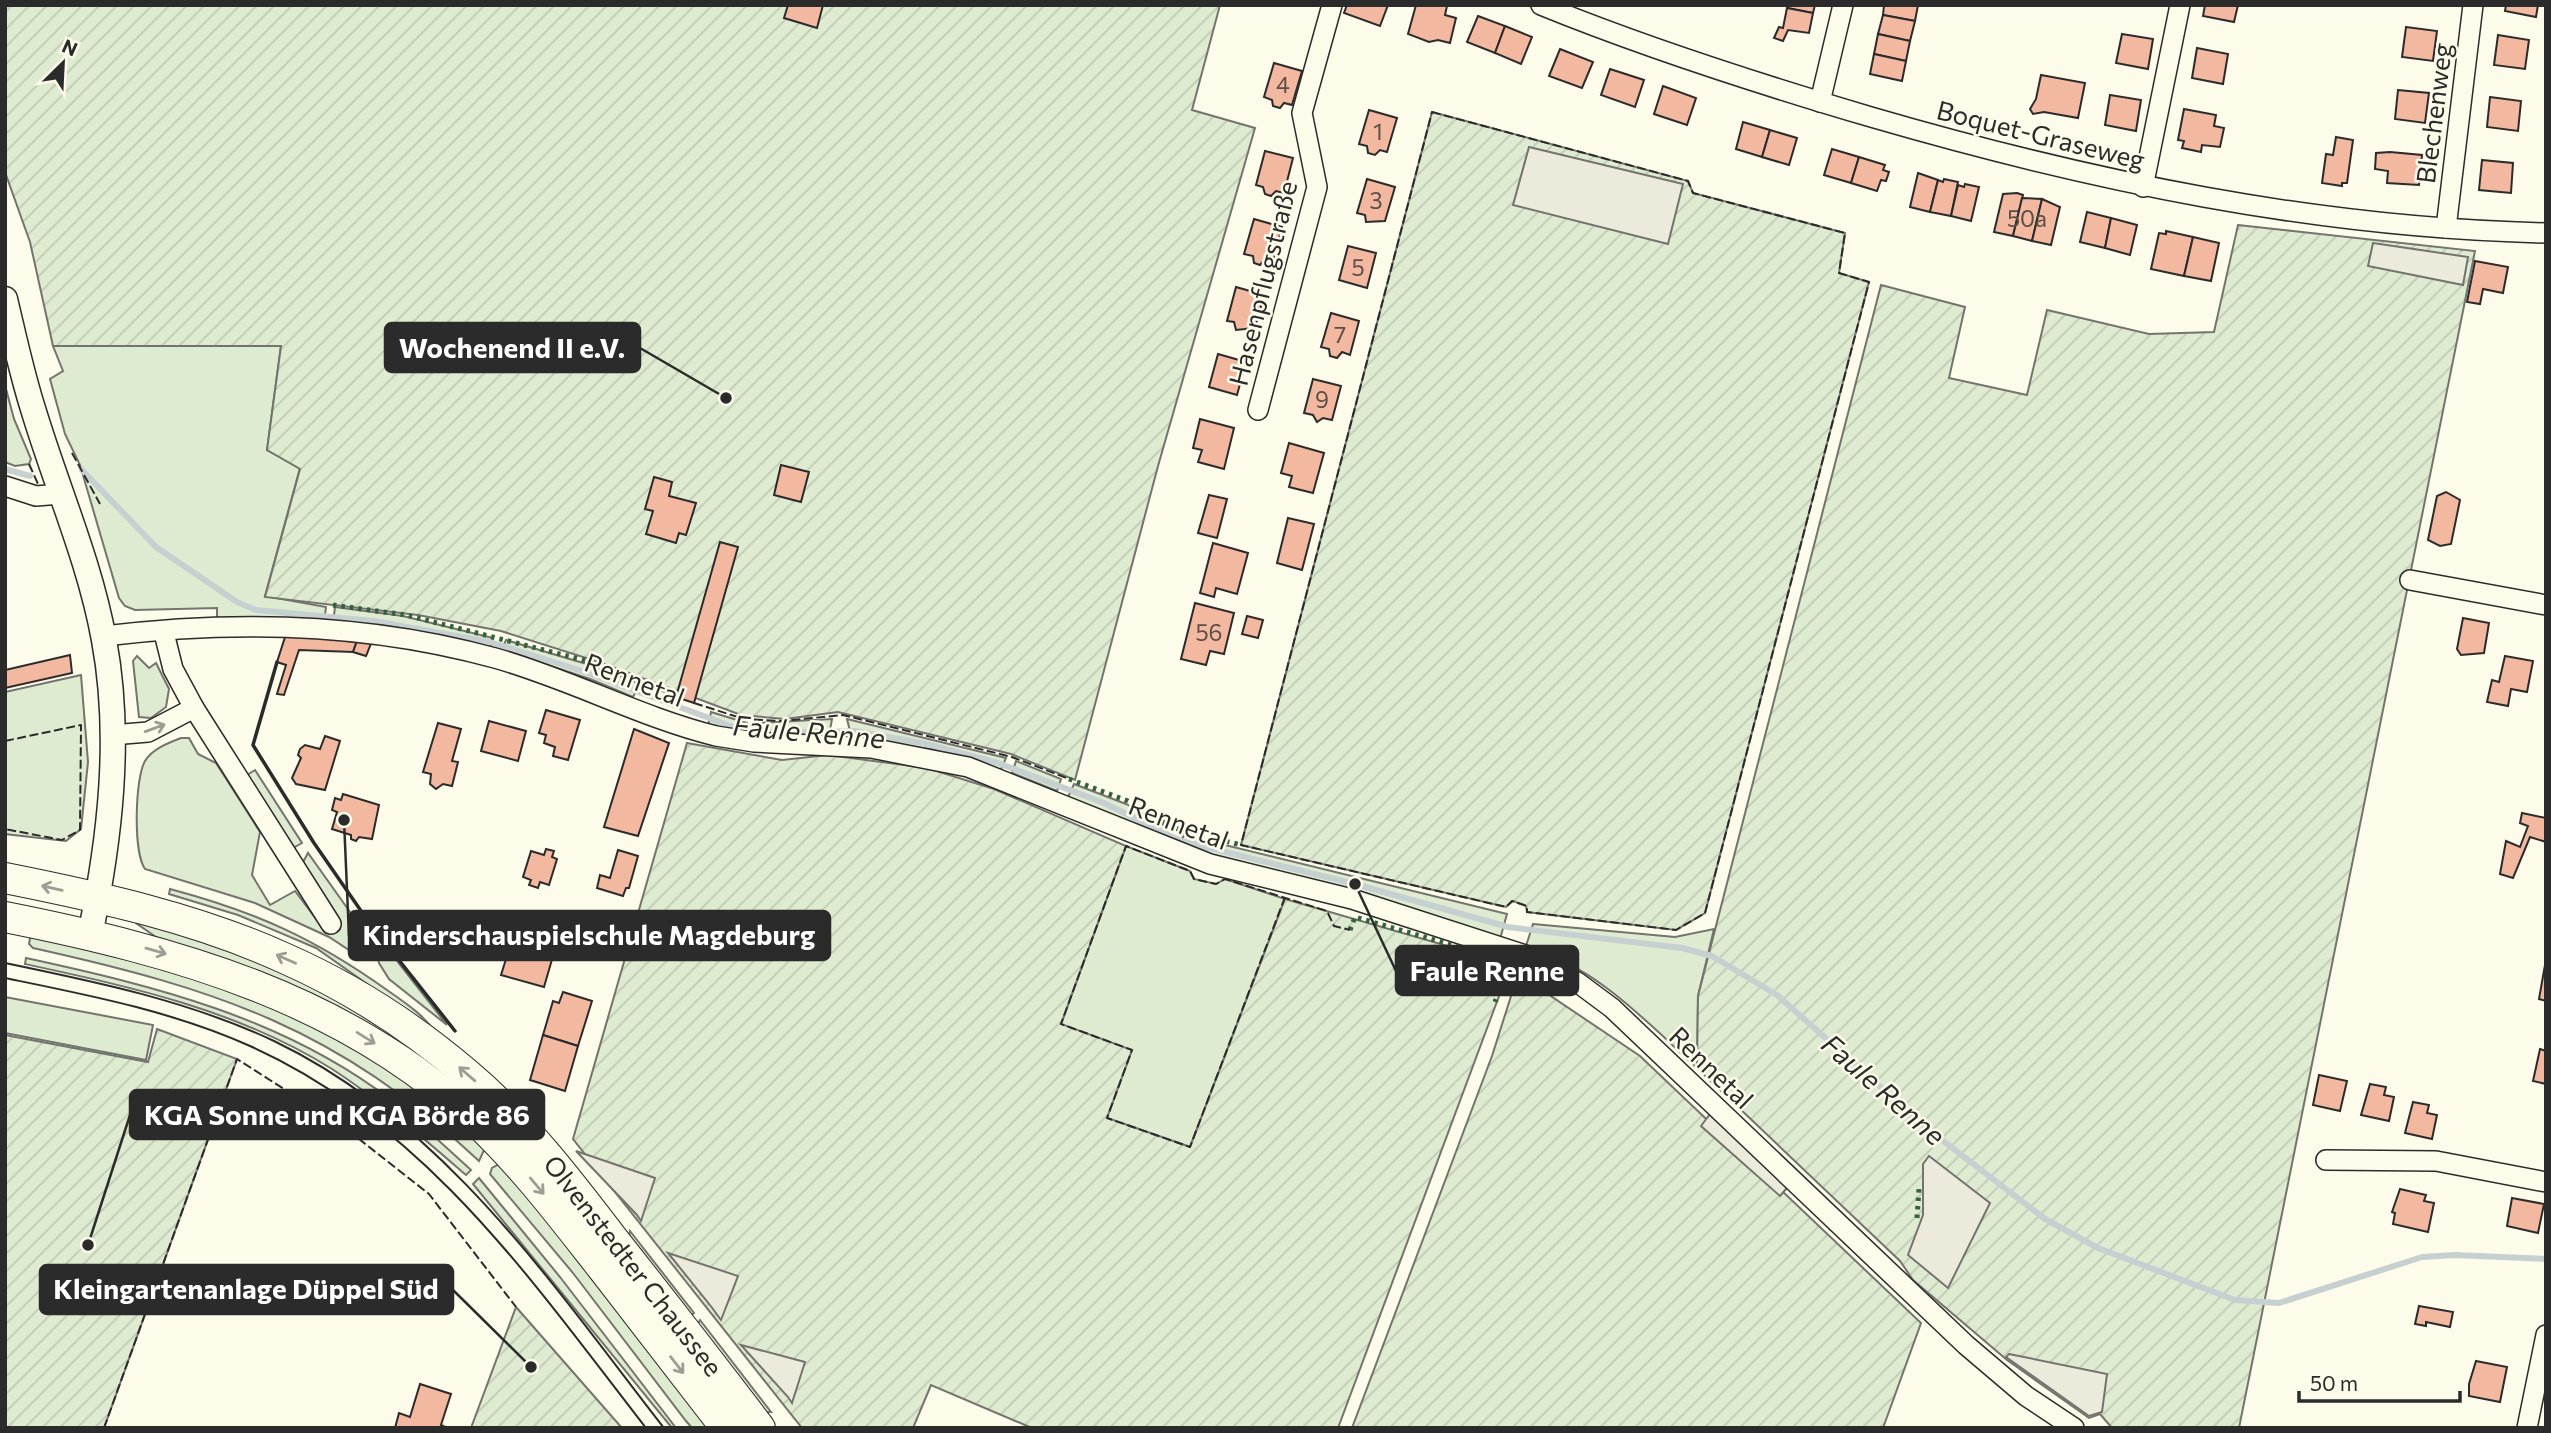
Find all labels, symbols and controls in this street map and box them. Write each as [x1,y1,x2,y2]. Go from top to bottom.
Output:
north arrow [28,28,98,98]
text: N [59,34,81,60]
street label: Blechenweg [2409,41,2457,185]
house number: 4 [1276,70,1290,98]
street label: Boquet-Graseweg [1934,93,2148,175]
house number: 1 [1373,117,1383,145]
street label: Hasenpflugstraße [1222,177,1302,389]
house number: 3 [1369,186,1383,214]
house number: 50a [2007,204,2047,232]
house number: 5 [1351,253,1365,281]
house number: 7 [1334,320,1346,348]
callout: Wochenend II e.V. [385,323,640,372]
text: Wochenend II e.V. [399,330,625,364]
house number: 9 [1315,385,1329,413]
house number: 56 [1195,618,1223,646]
street label: Rennetal [581,646,689,712]
water label: Faule Renne [732,707,887,755]
one-way arrow [144,721,166,733]
street label: Rennetal [1125,789,1233,855]
one-way arrow [41,880,63,893]
callout: Kinderschauspielschule Magdeburg [349,911,830,960]
text: Kinderschauspielschule Magdeburg [362,917,816,951]
one-way arrow [145,946,167,959]
callout: Faule Renne [1396,946,1578,995]
one-way arrow [276,952,297,965]
text: Faule Renne [1410,953,1564,987]
street label: Rennetal [1664,1020,1760,1114]
water label: Faule Renne [1815,1026,1953,1152]
one-way arrow [355,1032,375,1046]
one-way arrow [458,1066,476,1082]
callout: KGA Sonne und KGA Börde 86 [130,1090,544,1139]
text: KGA Sonne und KGA Börde 86 [144,1097,530,1131]
street label: Olvenstedter Chaussee [538,1148,730,1382]
one-way arrow [529,1177,545,1195]
callout: Kleingartenanlage Düppel Süd [40,1265,453,1314]
text: Kleingartenanlage Düppel Süd [53,1271,439,1305]
one-way arrow [670,1355,685,1374]
scale bar [2299,1360,2460,1404]
text: 50 m [2310,1370,2358,1395]

